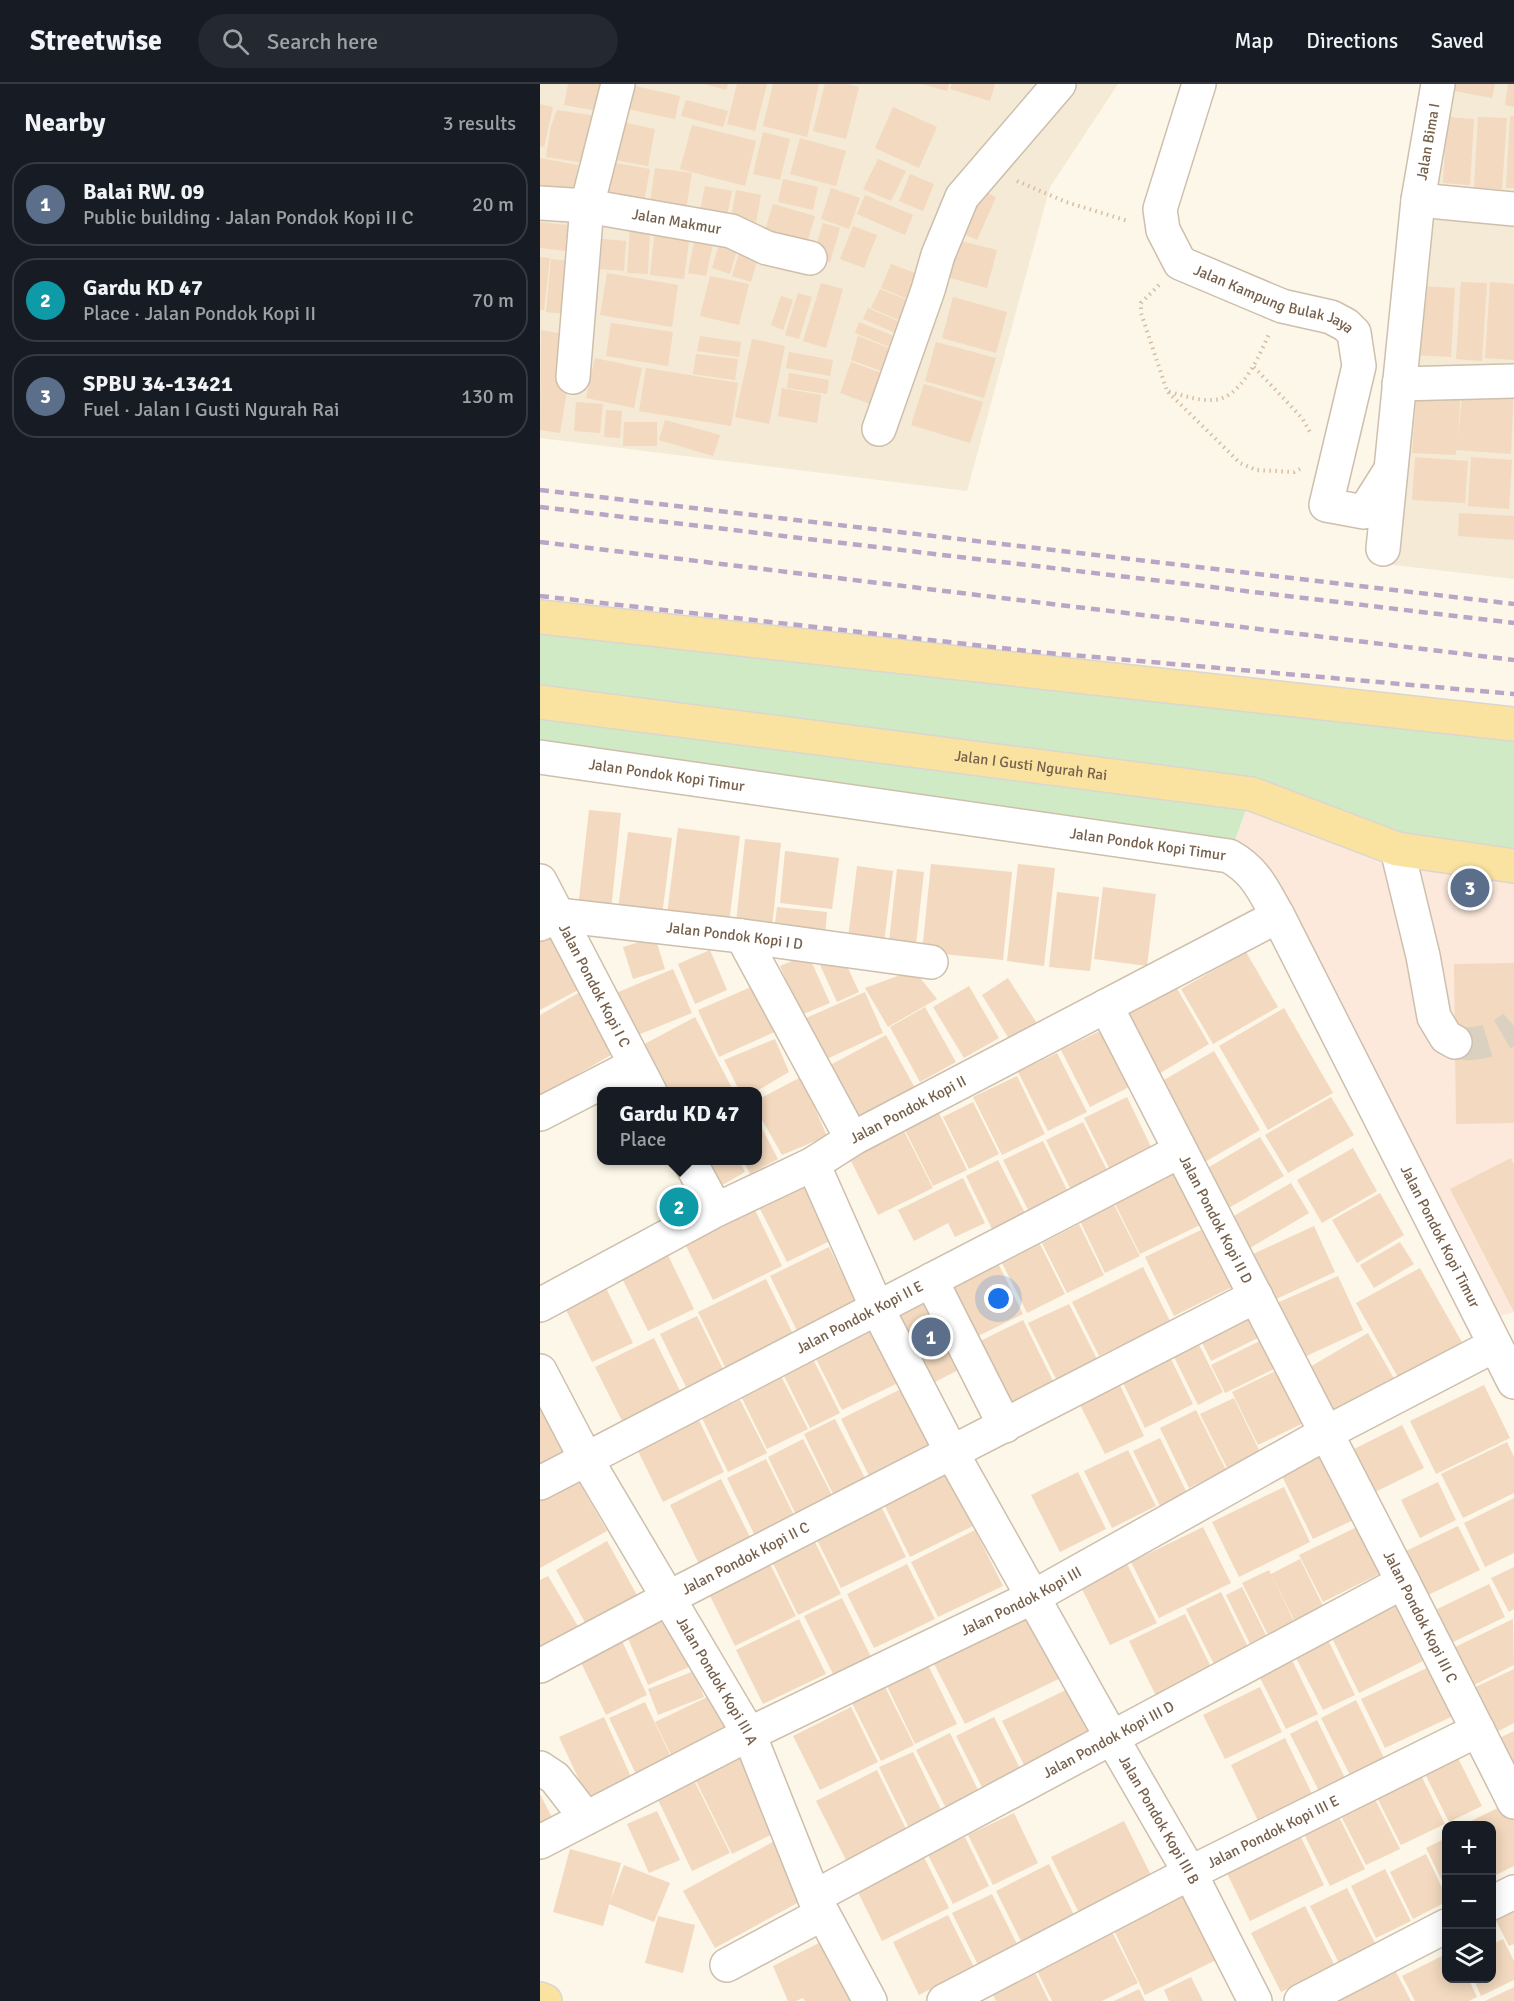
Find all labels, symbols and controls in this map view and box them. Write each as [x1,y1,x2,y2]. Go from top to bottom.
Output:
search box [198,14,618,68]
text: Streetwise [30,24,162,58]
icon: search [219,25,252,58]
text: Search here [267,28,378,55]
text: Map [1235,28,1273,54]
text: Directions [1306,28,1398,54]
text: Saved [1431,28,1484,54]
street label: Jalan Bima I [1413,102,1444,182]
text: Nearby [24,107,105,139]
text: 3 results [443,111,516,136]
text: Balai RW. 09 [83,178,205,205]
text: 1 [40,192,51,217]
text: 20 m [472,192,514,217]
text: Public building · Jalan Pondok Kopi II C [83,205,414,230]
street label: Jalan Makmur [630,205,723,238]
street label: Jalan Kampung Bulak Jaya [1191,261,1358,337]
text: Gardu KD 47 [83,274,203,301]
text: 2 [40,288,51,313]
text: 70 m [472,288,514,313]
text: Place · Jalan Pondok Kopi II [83,301,316,326]
text: SPBU 34-13421 [83,370,233,397]
text: 3 [40,384,51,409]
text: 130 m [461,384,514,409]
text: Fuel · Jalan I Gusti Ngurah Rai [83,397,340,422]
street label: Jalan I Gusti Ngurah Rai [953,747,1108,784]
street label: Jalan Pondok Kopi Timur [588,755,746,795]
street label: Jalan Pondok Kopi Timur [1069,824,1227,864]
pin: 3 [1450,866,1490,910]
street label: Jalan Pondok Kopi I D [665,918,804,953]
street label: Jalan Pondok Kopi I C [555,921,634,1050]
street label: Jalan Pondok Kopi II [847,1072,969,1147]
popup [597,1087,762,1165]
text: Gardu KD 47 [620,1100,739,1127]
text: Place [620,1127,666,1152]
street label: Jalan Pondok Kopi II D [1175,1152,1257,1287]
street label: Jalan Pondok Kopi Timur [1397,1162,1484,1311]
pin: 2 [660,1184,698,1230]
street label: Jalan Pondok Kopi II E [793,1277,926,1358]
your location [984,1284,1013,1313]
pin: 1 [912,1314,950,1360]
street label: Jalan Pondok Kopi II C [678,1518,812,1599]
street label: Jalan Pondok Kopi III C [1379,1548,1461,1686]
street label: Jalan Pondok Kopi III [958,1563,1085,1640]
street label: Jalan Pondok Kopi III A [672,1613,761,1747]
street label: Jalan Pondok Kopi III D [1040,1697,1177,1782]
street label: Jalan Pondok Kopi III B [1115,1752,1203,1887]
street label: Jalan Pondok Kopi III E [1204,1791,1342,1872]
map controls [1442,1821,1496,1983]
button: + [1442,1821,1496,1875]
button: − [1442,1875,1496,1929]
button: layers [1442,1929,1496,1983]

